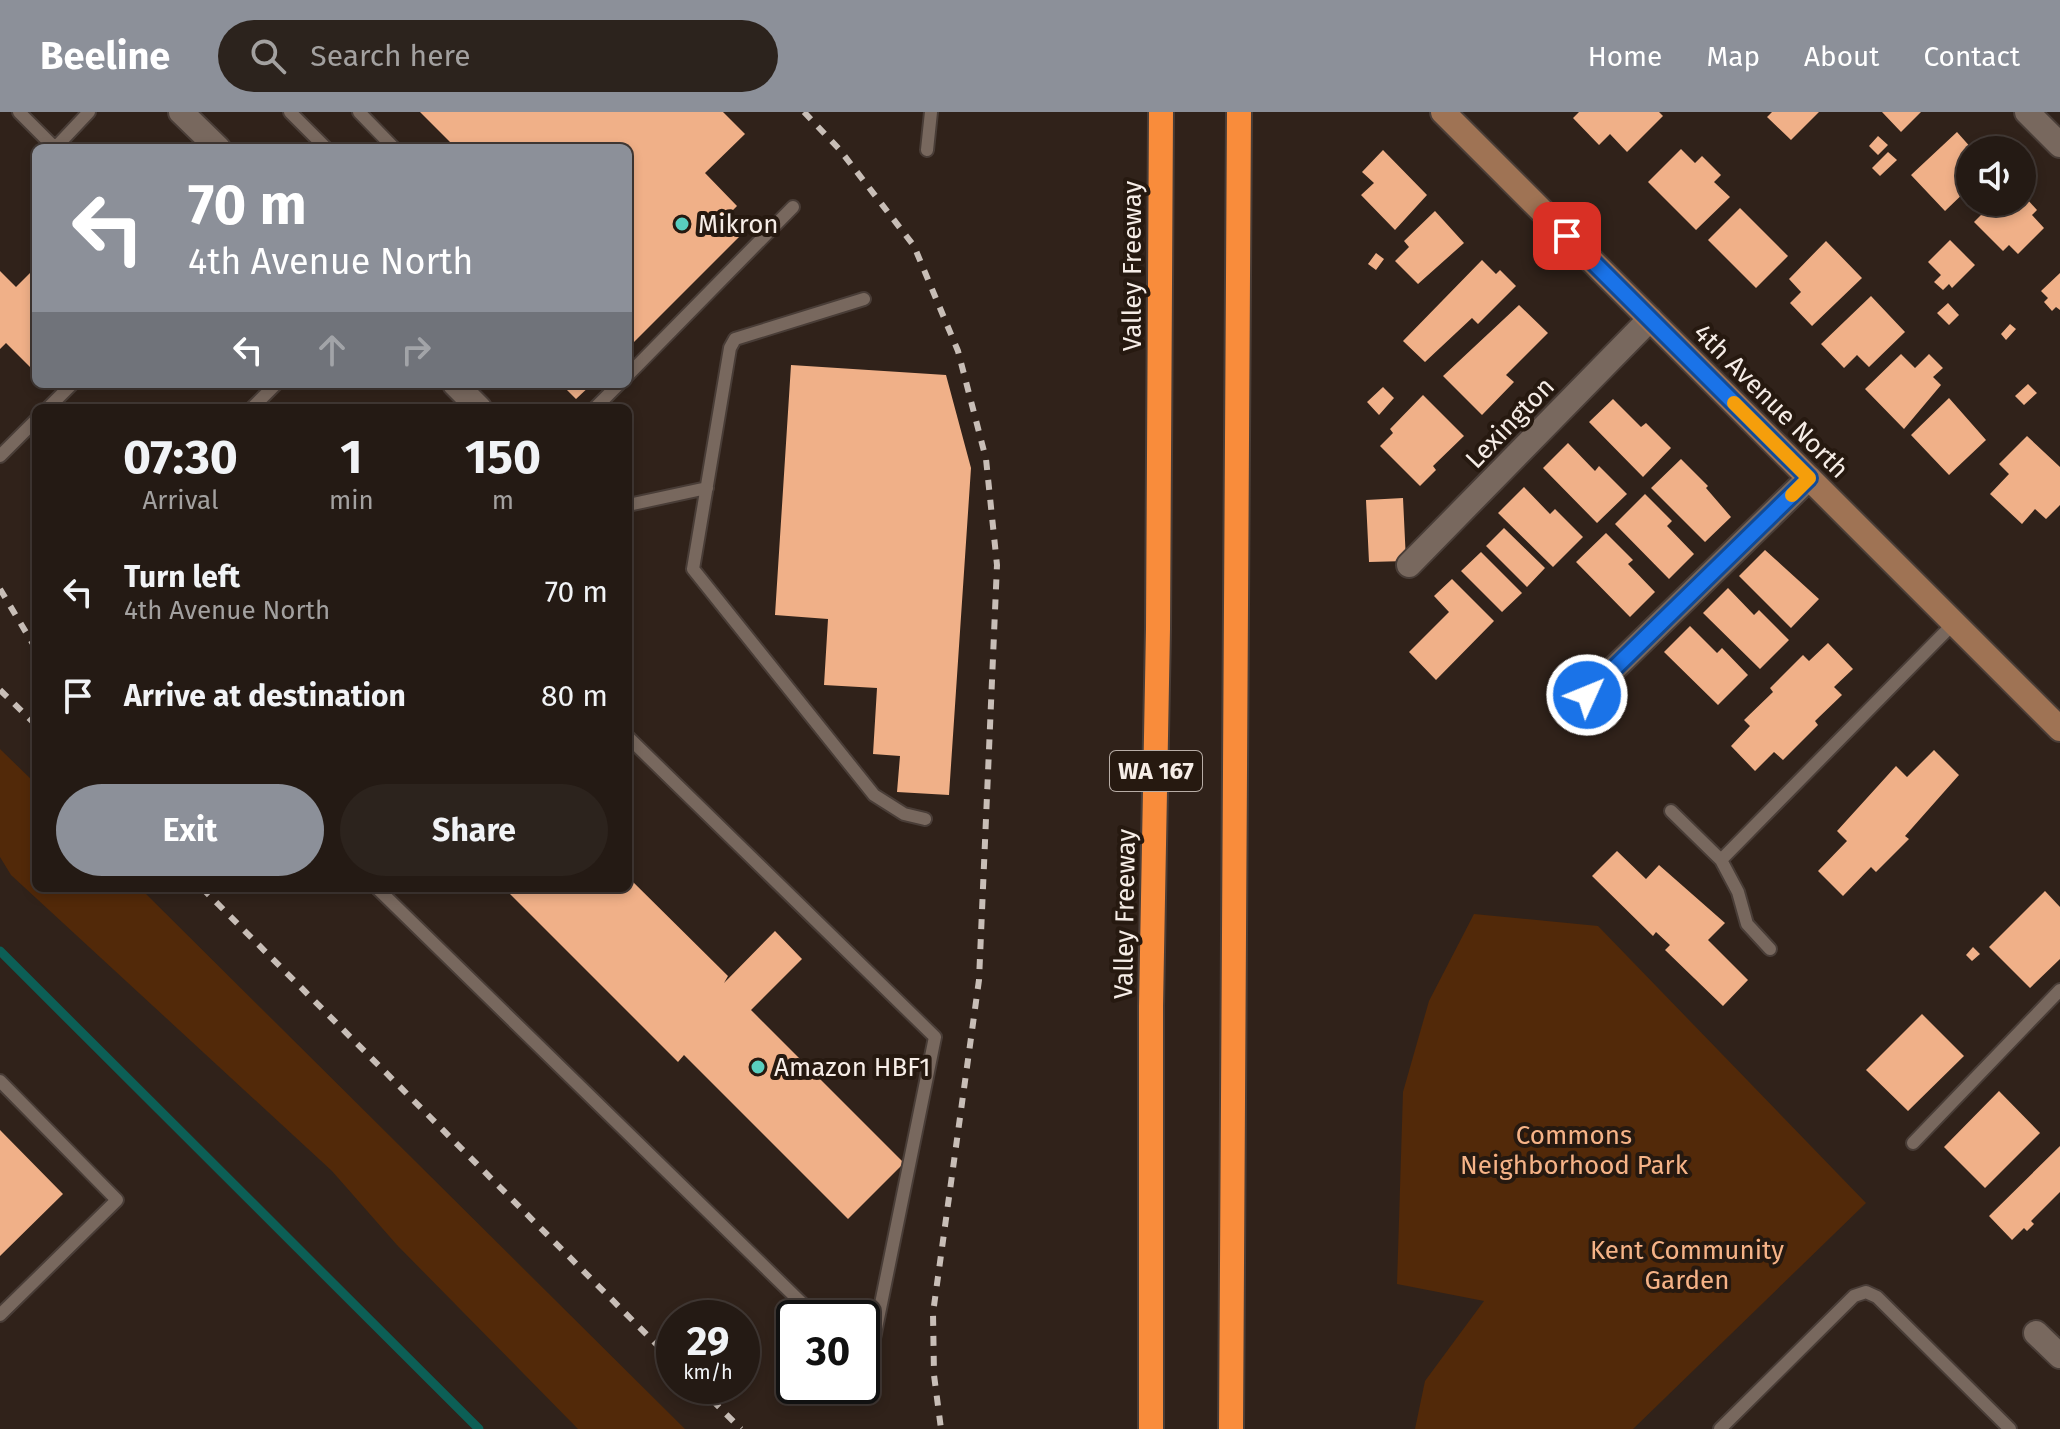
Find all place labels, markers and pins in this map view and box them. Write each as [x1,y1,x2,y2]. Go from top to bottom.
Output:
pin [1533,202,1601,270]
place label: Mikron [698,209,779,240]
marker: Mikron [673,215,691,233]
place label: Amazon HBF1 [774,1052,931,1083]
marker: Amazon HBF1 [749,1058,767,1076]

